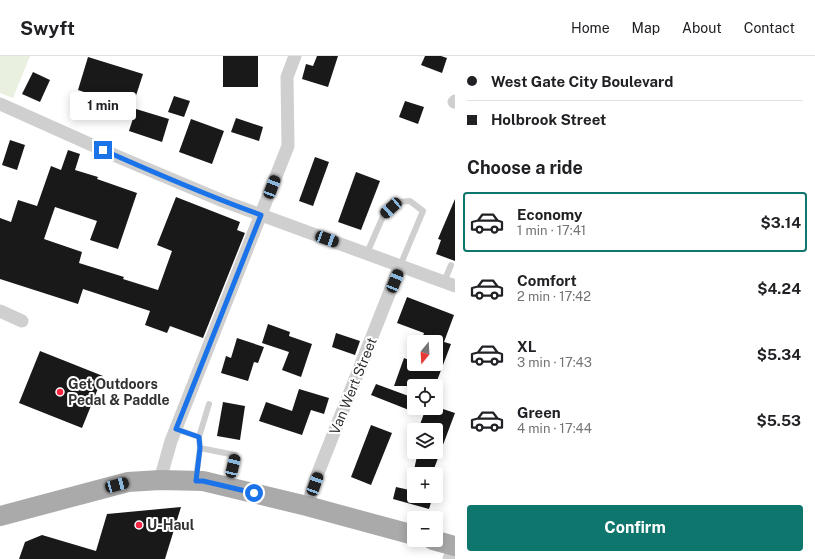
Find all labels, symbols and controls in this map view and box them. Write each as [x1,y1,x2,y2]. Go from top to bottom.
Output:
text: Swyft [20,17,75,39]
text: Home [571,20,610,36]
text: Map [632,20,660,36]
text: About [682,20,722,36]
text: Contact [744,20,795,36]
text: West Gate City Boulevard [491,73,673,90]
callout: 1 min [70,92,136,120]
text: 1 min [87,98,119,113]
text: Holbrook Street [491,111,606,128]
route end [94,141,112,159]
text: Choose a ride [467,157,583,178]
car [262,174,282,200]
car [378,196,404,220]
icon: car [469,204,505,240]
text: Economy [517,206,582,223]
text: $3.14 [761,214,801,231]
text: 1 min · 17:41 [517,223,586,238]
car [314,229,340,249]
car [385,268,405,294]
icon: car [469,270,505,306]
text: Comfort [517,272,577,289]
text: $4.24 [757,280,801,297]
text: 2 min · 17:42 [517,289,591,304]
street label: Van Wert Street [326,335,380,437]
north arrow [407,335,443,371]
map controls [407,335,443,547]
icon: car [469,336,505,372]
text: XL [517,338,536,355]
text: $5.34 [757,346,801,363]
text: 3 min · 17:43 [517,355,592,370]
place label: Get Outdoors Pedal & Paddle [68,376,170,408]
button: locate [407,379,443,415]
marker: Get Outdoors Pedal & Paddle [55,387,65,397]
icon: car [469,402,505,438]
text: Green [517,404,561,421]
text: $5.53 [757,412,801,429]
text: 4 min · 17:44 [517,421,592,436]
button: layers [407,423,443,459]
car [224,453,242,479]
button: + [407,467,443,503]
car [305,471,325,497]
car [104,476,130,494]
route start [245,484,263,502]
button: Confirm [467,505,803,551]
button: − [407,511,443,547]
place label: U-Haul [147,517,195,533]
marker: U-Haul [134,520,144,530]

